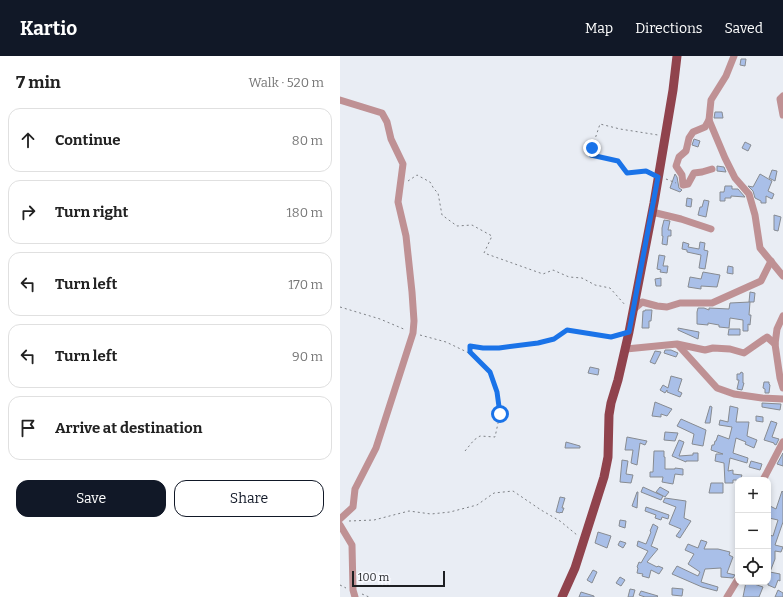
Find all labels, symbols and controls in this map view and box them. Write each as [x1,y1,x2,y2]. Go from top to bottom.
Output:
text: Kartio [20,17,77,40]
text: Map [585,20,613,37]
text: Directions [635,20,703,37]
text: Saved [725,20,763,37]
text: 7 min [16,72,61,93]
text: Walk · 520 m [248,75,324,90]
icon: ahead [17,129,39,151]
text: Continue [55,131,121,149]
text: 80 m [292,133,323,148]
route end [583,139,601,157]
icon: right [17,201,39,223]
text: Turn right [55,203,128,221]
text: 180 m [287,205,323,220]
icon: left [17,273,39,295]
text: Turn left [55,275,117,293]
text: 170 m [288,277,323,292]
icon: left [17,345,39,367]
text: Turn left [55,347,117,365]
text: 90 m [292,349,323,364]
route start [491,405,509,423]
icon: arrive [17,417,39,439]
text: Arrive at destination [55,419,202,437]
map controls [735,477,771,585]
button: + [735,477,771,513]
button: Save [16,480,166,517]
button: Share [174,480,324,517]
button: − [735,513,771,549]
button: locate [735,549,771,585]
scale bar [352,569,445,588]
text: 100 m [358,571,389,584]

